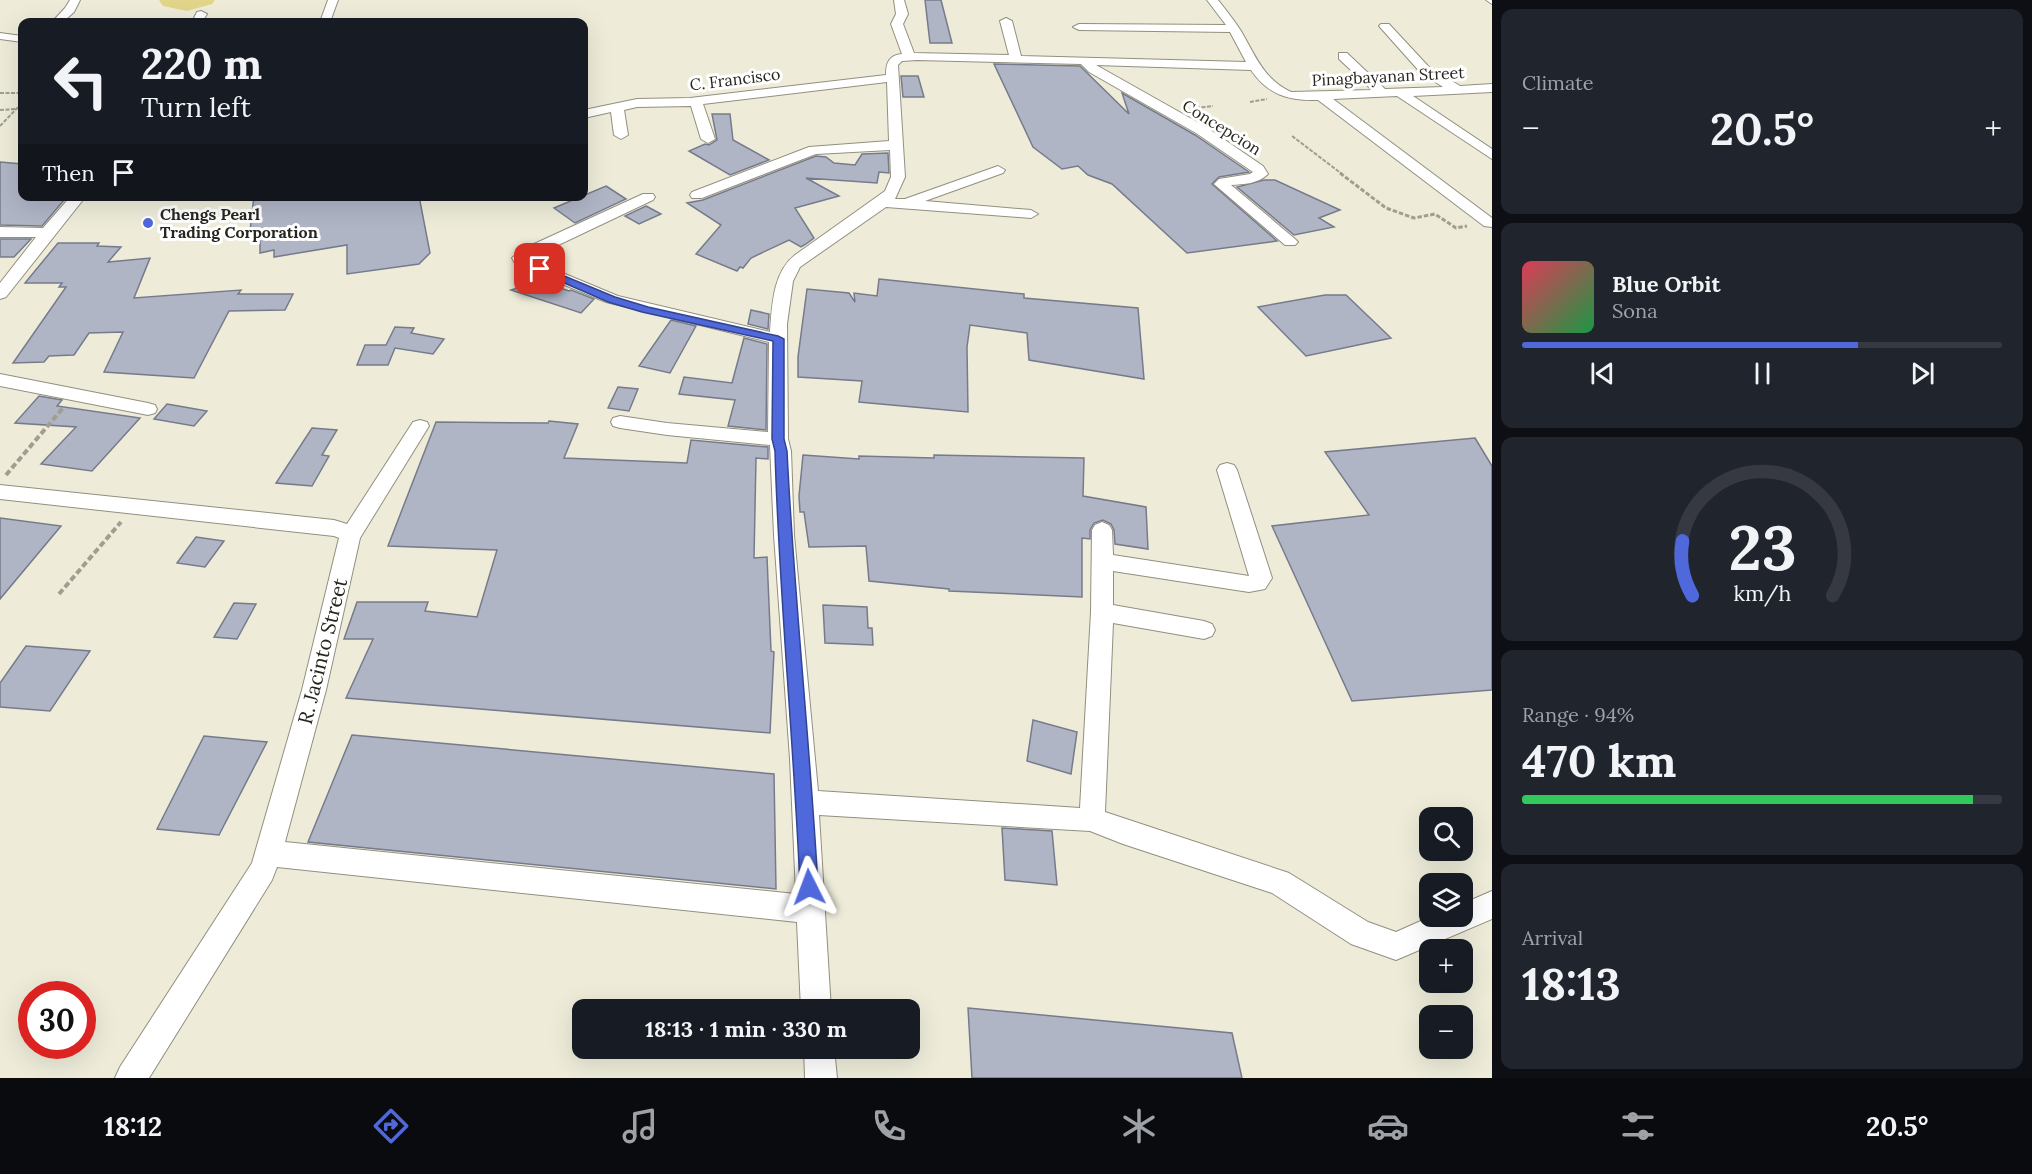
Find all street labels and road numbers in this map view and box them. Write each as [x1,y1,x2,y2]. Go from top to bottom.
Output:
street label: Pinagbayanan Street [1311,62,1466,90]
street label: C. Francisco [689,64,781,94]
street label: Concepcion [1179,95,1265,159]
street label: R. Jacinto Street [292,575,352,727]

